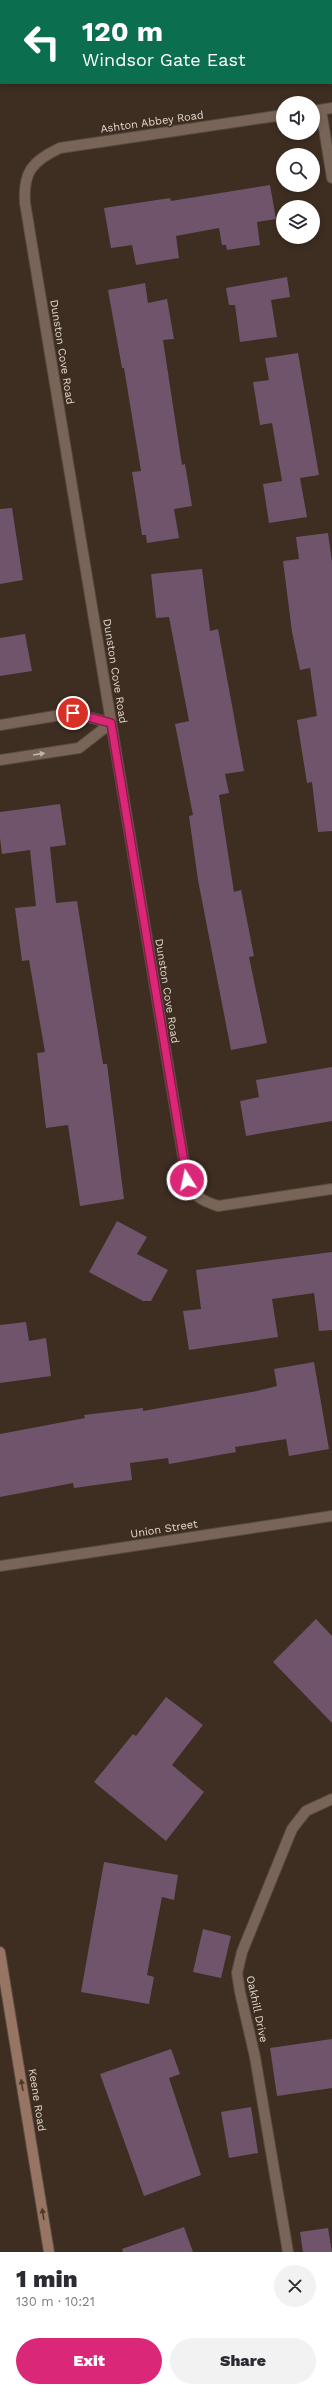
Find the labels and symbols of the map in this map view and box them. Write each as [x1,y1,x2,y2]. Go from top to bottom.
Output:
street label: Ashton Abbey Road [100,108,204,136]
street label: Dunston Cove Road [47,299,77,405]
street label: Dunston Cove Road [100,618,130,724]
pin [56,696,90,730]
one-way arrow [32,751,45,757]
street label: Dunston Cove Road [152,938,182,1044]
position arrow [166,1159,208,1201]
street label: Union Street [130,1517,199,1541]
street label: Oakhill Drive [244,1974,270,2044]
street label: Keene Road [26,2068,48,2132]
one-way arrow [19,2079,25,2091]
one-way arrow [40,2207,46,2220]

